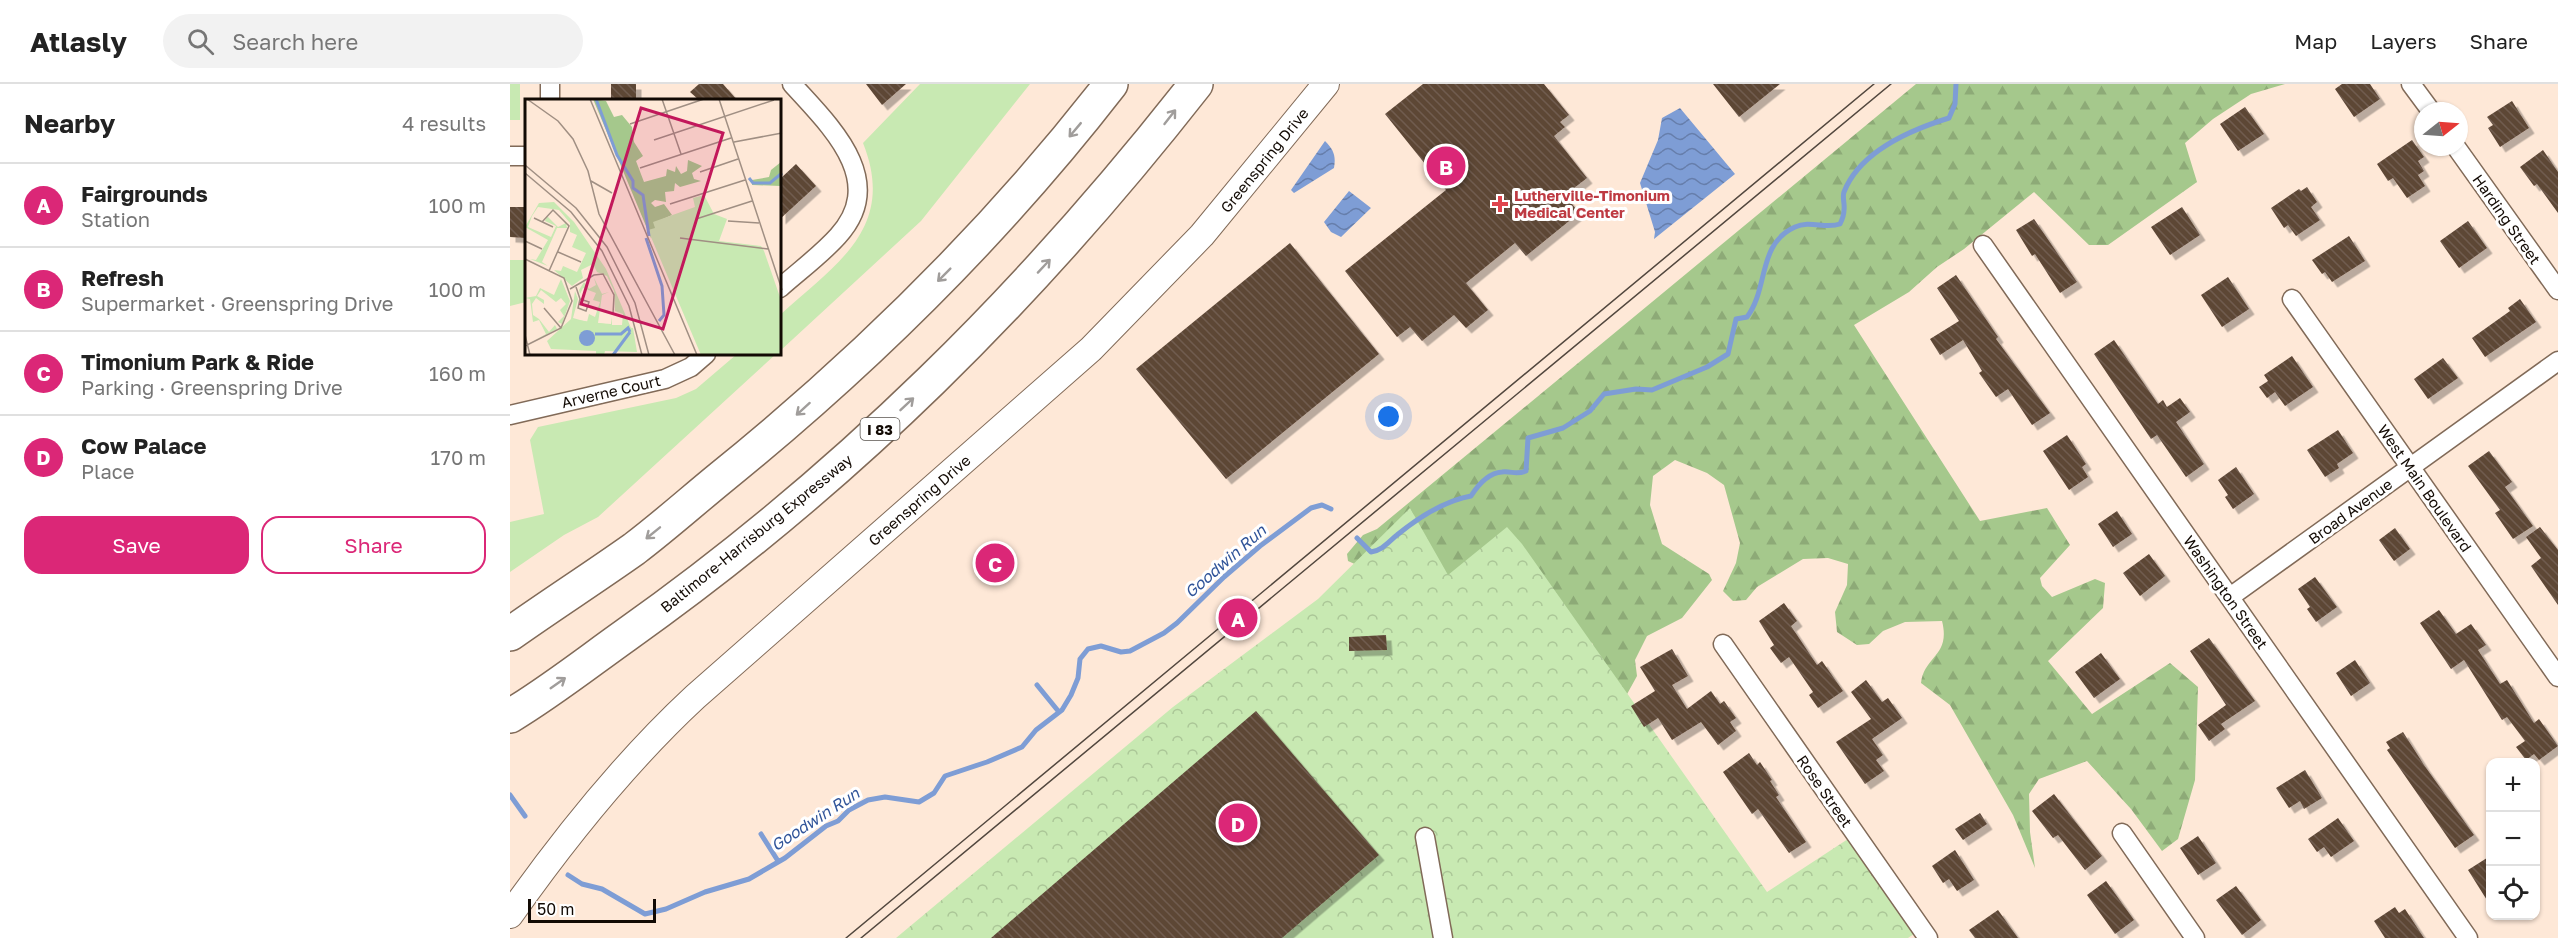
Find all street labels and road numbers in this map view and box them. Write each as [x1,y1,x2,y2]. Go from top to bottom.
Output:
street label: Greenspring Drive [1216,104,1312,216]
street label: Harding Street [2469,171,2545,267]
street label: Arverne Court [560,371,662,411]
road number: I 83 [860,418,899,440]
street label: West Main Boulevard [2374,421,2476,555]
street label: Baltimore-Harrisburg Expressway [657,450,856,616]
street label: Greenspring Drive [864,451,974,549]
street label: Broad Avenue [2305,474,2396,547]
street label: Washington Street [2180,532,2272,652]
street label: Rose Street [1794,751,1856,831]

